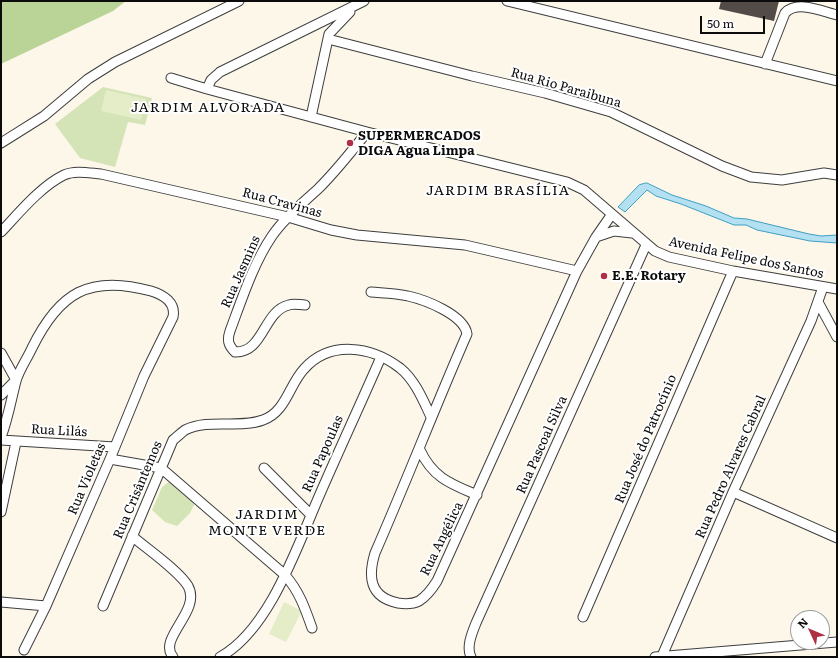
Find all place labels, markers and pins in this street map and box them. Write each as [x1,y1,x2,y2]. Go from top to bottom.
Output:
place label: SUPERMERCADOS DIGA Agua Limpa [358,128,481,159]
marker: SUPERMERCADOS DIGA Agua Limpa [345,138,355,148]
place label: E.E. Rotary [612,268,686,284]
marker: E.E. Rotary [599,271,609,281]

